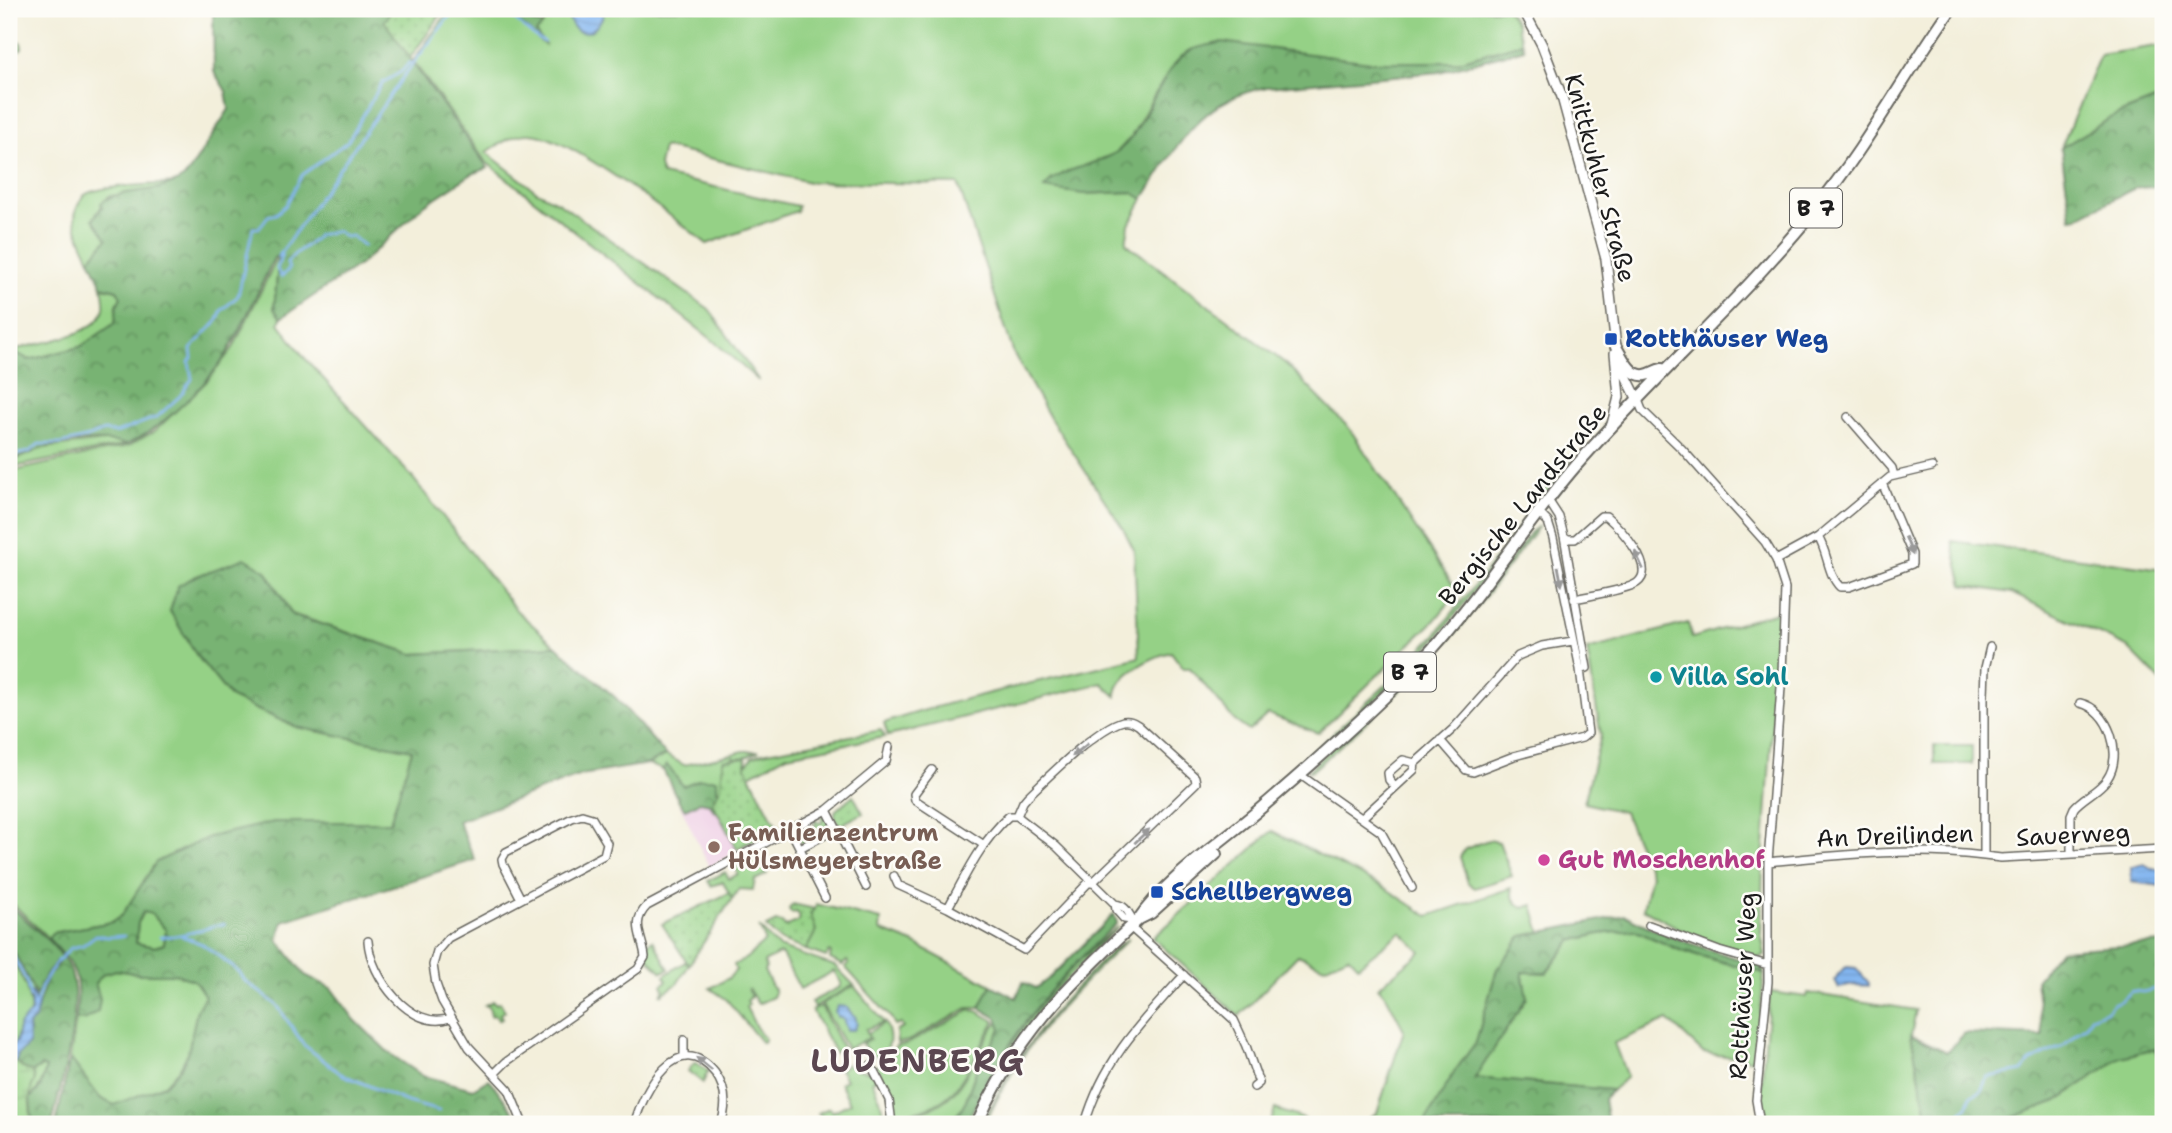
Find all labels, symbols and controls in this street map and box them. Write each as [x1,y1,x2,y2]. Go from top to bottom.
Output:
street label: Knittkuhler Straße [1557,70,1643,286]
road number: B 7 [1790,188,1842,228]
place label: Rotthäuser Weg [1625,323,1828,355]
marker: Rotthäuser Weg [1603,331,1619,347]
street label: Bergische Landstraße [1432,397,1614,613]
one-way arrow [1904,535,1915,556]
one-way arrow [1633,549,1645,570]
one-way arrow [1555,565,1566,587]
road number: B 7 [1384,652,1436,692]
place label: Villa Sohl [1670,661,1789,693]
marker: Villa Sohl [1648,669,1664,685]
one-way arrow [1071,743,1089,758]
street label: Sauerweg [2015,816,2131,854]
place label: Familienzentrum Hülsmeyerstraße [728,817,942,877]
street label: An Dreilinden [1816,817,1974,855]
one-way arrow [1133,829,1150,845]
marker: Familienzentrum Hülsmeyerstraße [706,839,722,855]
place label: Gut Moschenhof [1558,844,1765,876]
marker: Gut Moschenhof [1536,852,1552,868]
place label: Schellbergweg [1171,876,1352,908]
marker: Schellbergweg [1149,884,1165,900]
street label: Rotthäuser Weg [1722,892,1764,1080]
district label: LUDENBERG [810,1039,1026,1082]
one-way arrow [695,1057,713,1072]

